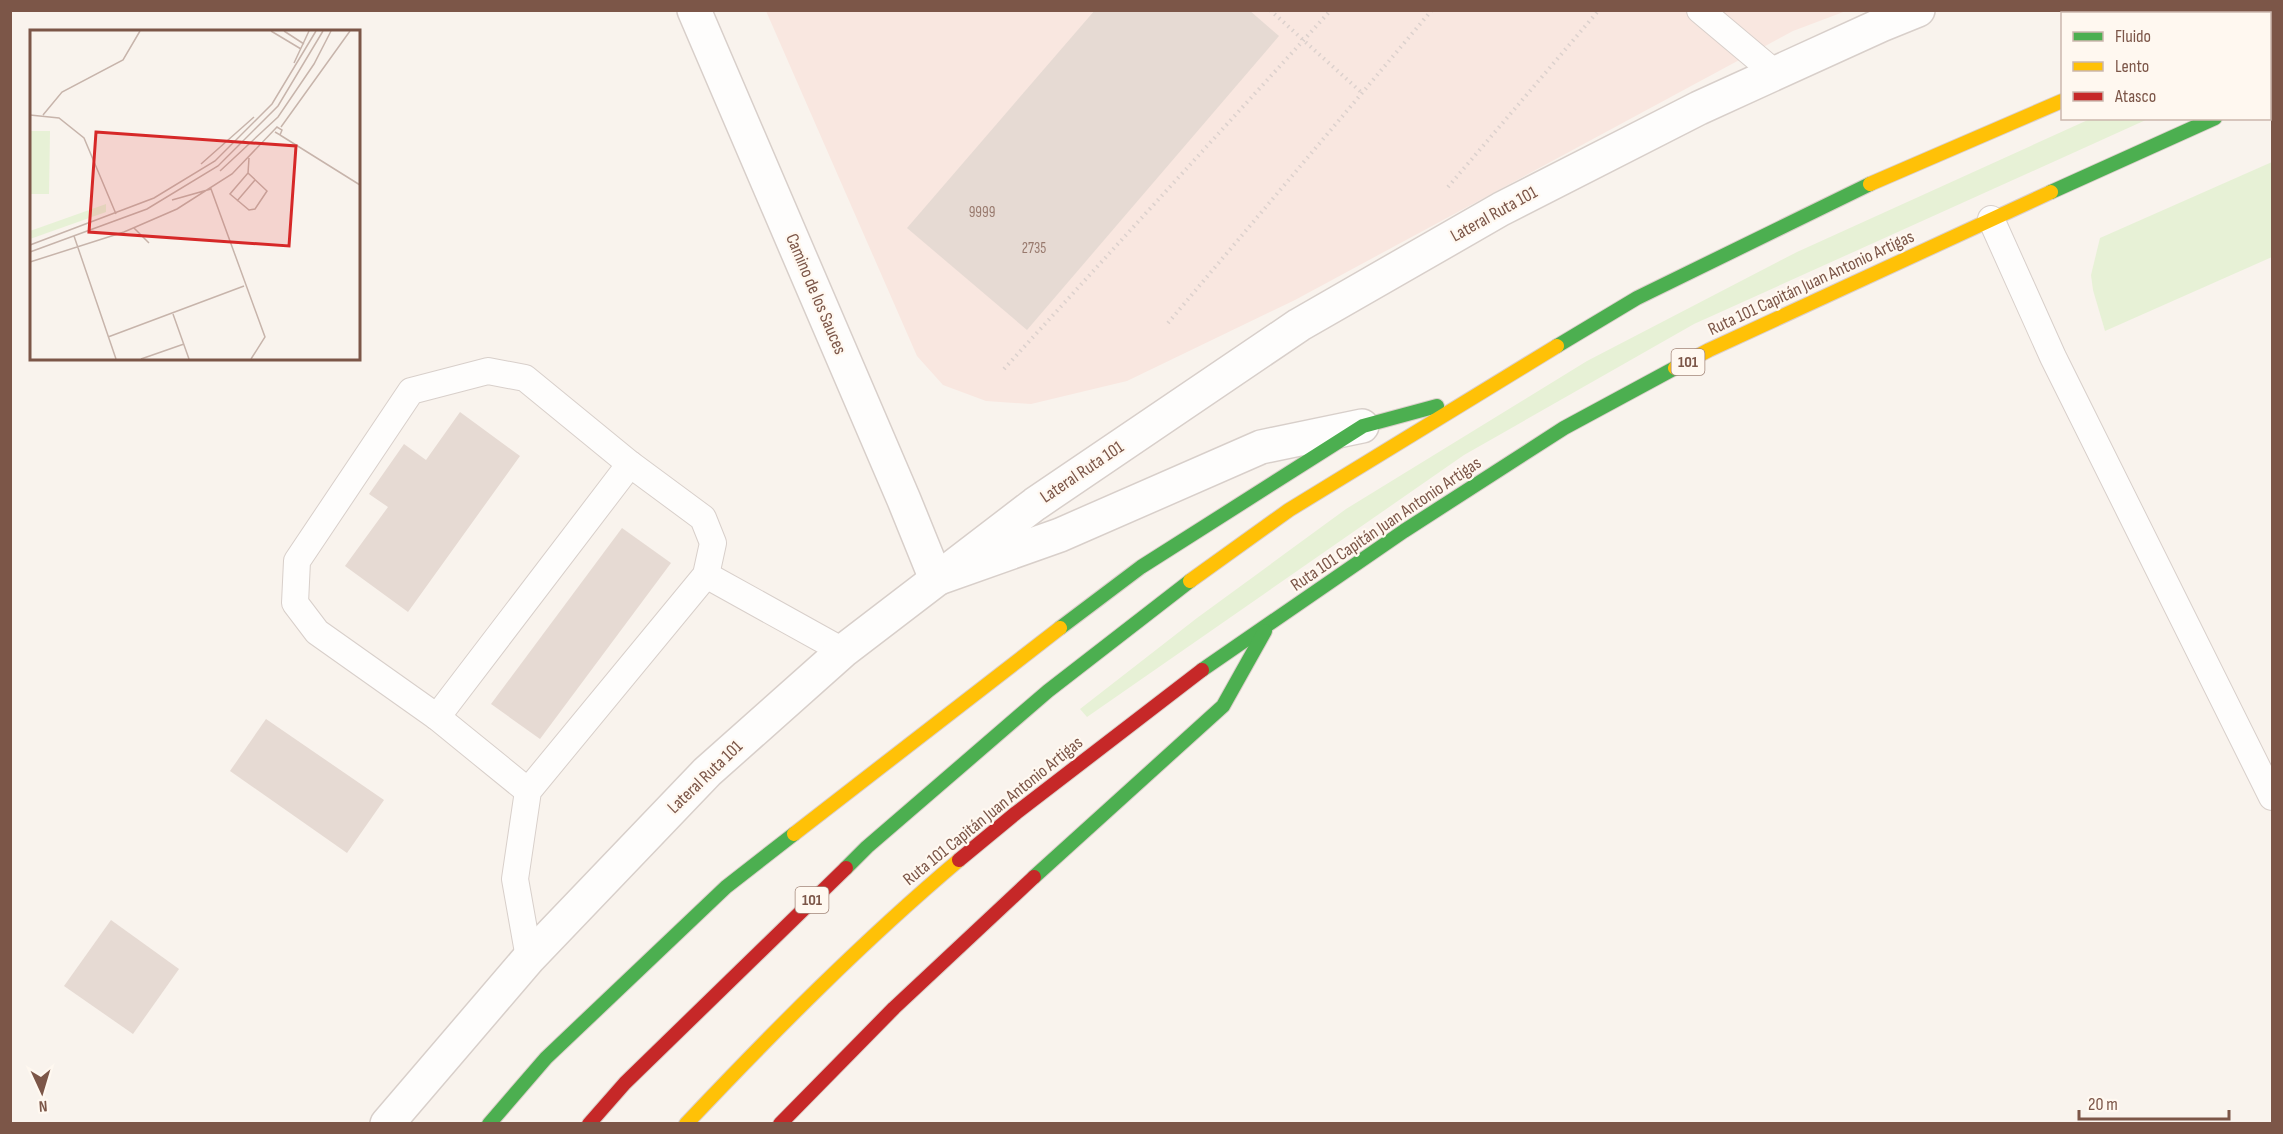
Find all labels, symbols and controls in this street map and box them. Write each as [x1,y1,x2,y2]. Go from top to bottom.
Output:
legend [2061,12,2271,120]
text: Fluido [2115,26,2151,47]
inset map [30,30,360,360]
text: Lento [2115,56,2149,77]
text: Atasco [2114,86,2156,107]
street label: Lateral Ruta 101 [1447,181,1542,246]
house number: 9999 [969,203,995,222]
street label: Ruta 101 Capitán Juan Antonio Artigas [1705,226,1917,340]
street label: Camino de los Sauces [781,231,851,357]
house number: 2735 [1022,239,1046,258]
road number: 101 [1672,349,1704,375]
street label: Lateral Ruta 101 [1036,436,1128,508]
street label: Ruta 101 Capitán Juan Antonio Artigas [1287,452,1485,596]
street label: Ruta 101 Capitán Juan Antonio Artigas [899,732,1087,890]
street label: Lateral Ruta 101 [663,736,747,818]
road number: 101 [796,887,828,913]
north arrow [12,1062,72,1122]
scale bar [2079,1083,2229,1121]
text: 20 m [2088,1094,2118,1115]
text: N [38,1096,48,1115]

